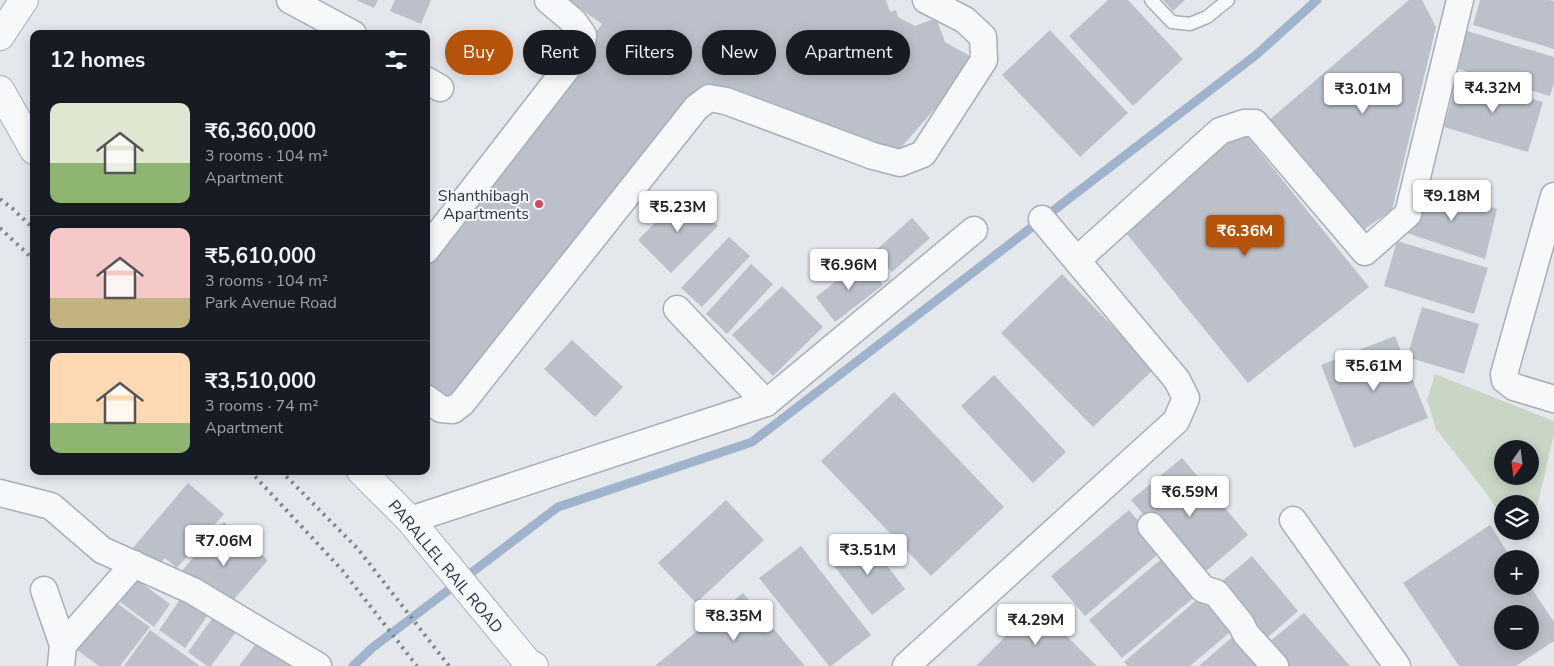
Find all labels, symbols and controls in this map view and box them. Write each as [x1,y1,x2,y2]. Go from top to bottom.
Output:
chip: Buy [445,30,513,75]
chip: Rent [523,30,596,75]
chip: Filters [606,30,692,75]
chip: New [702,30,776,75]
chip: Apartment [786,30,910,75]
text: 12 homes [50,46,145,74]
icon: filters [382,46,410,74]
pin: ₹3.01M [1322,72,1404,115]
pin: ₹4.32M [1452,72,1534,114]
text: ₹4.32M [1465,77,1521,99]
text: ₹3.01M [1335,78,1391,100]
text: ₹6,360,000 [205,117,316,145]
icon: home [90,123,150,183]
text: 3 rooms · 104 m² [205,145,328,167]
text: Apartment [205,167,283,189]
pin: ₹9.18M [1411,180,1493,222]
place label: Shanthibagh Apartments [438,185,529,225]
text: ₹9.18M [1424,185,1480,207]
pin: ₹5.23M [637,190,719,233]
text: ₹5.23M [650,196,706,218]
marker: Shanthibagh Apartments [533,198,545,210]
pin: ₹6.36M [1204,214,1286,257]
text: ₹6.36M [1217,220,1273,242]
text: ₹5,610,000 [205,242,316,270]
icon: home [90,248,150,308]
pin: ₹6.96M [808,248,890,291]
text: ₹6.96M [821,254,877,276]
text: 3 rooms · 104 m² [205,270,328,292]
text: Park Avenue Road [205,292,337,314]
pin: ₹5.61M [1333,350,1415,392]
text: ₹5.61M [1346,355,1402,377]
text: ₹3,510,000 [205,367,316,395]
icon: home [90,373,150,433]
text: 3 rooms · 74 m² [205,395,318,417]
text: Apartment [205,417,283,439]
north arrow [1494,440,1539,485]
map controls [1494,440,1539,650]
pin: ₹6.59M [1149,476,1231,518]
text: ₹6.59M [1162,481,1218,503]
street label: PARALLEL RAIL ROAD [383,495,508,638]
button: layers [1494,495,1539,540]
pin: ₹7.06M [183,524,265,567]
text: ₹7.06M [196,530,252,552]
pin: ₹3.51M [827,534,909,576]
text: ₹3.51M [840,539,896,561]
button: + [1494,550,1539,595]
pin: ₹8.35M [693,600,775,642]
pin: ₹4.29M [995,604,1077,646]
text: ₹8.35M [706,605,762,627]
button: − [1494,605,1539,650]
text: ₹4.29M [1008,609,1064,631]

